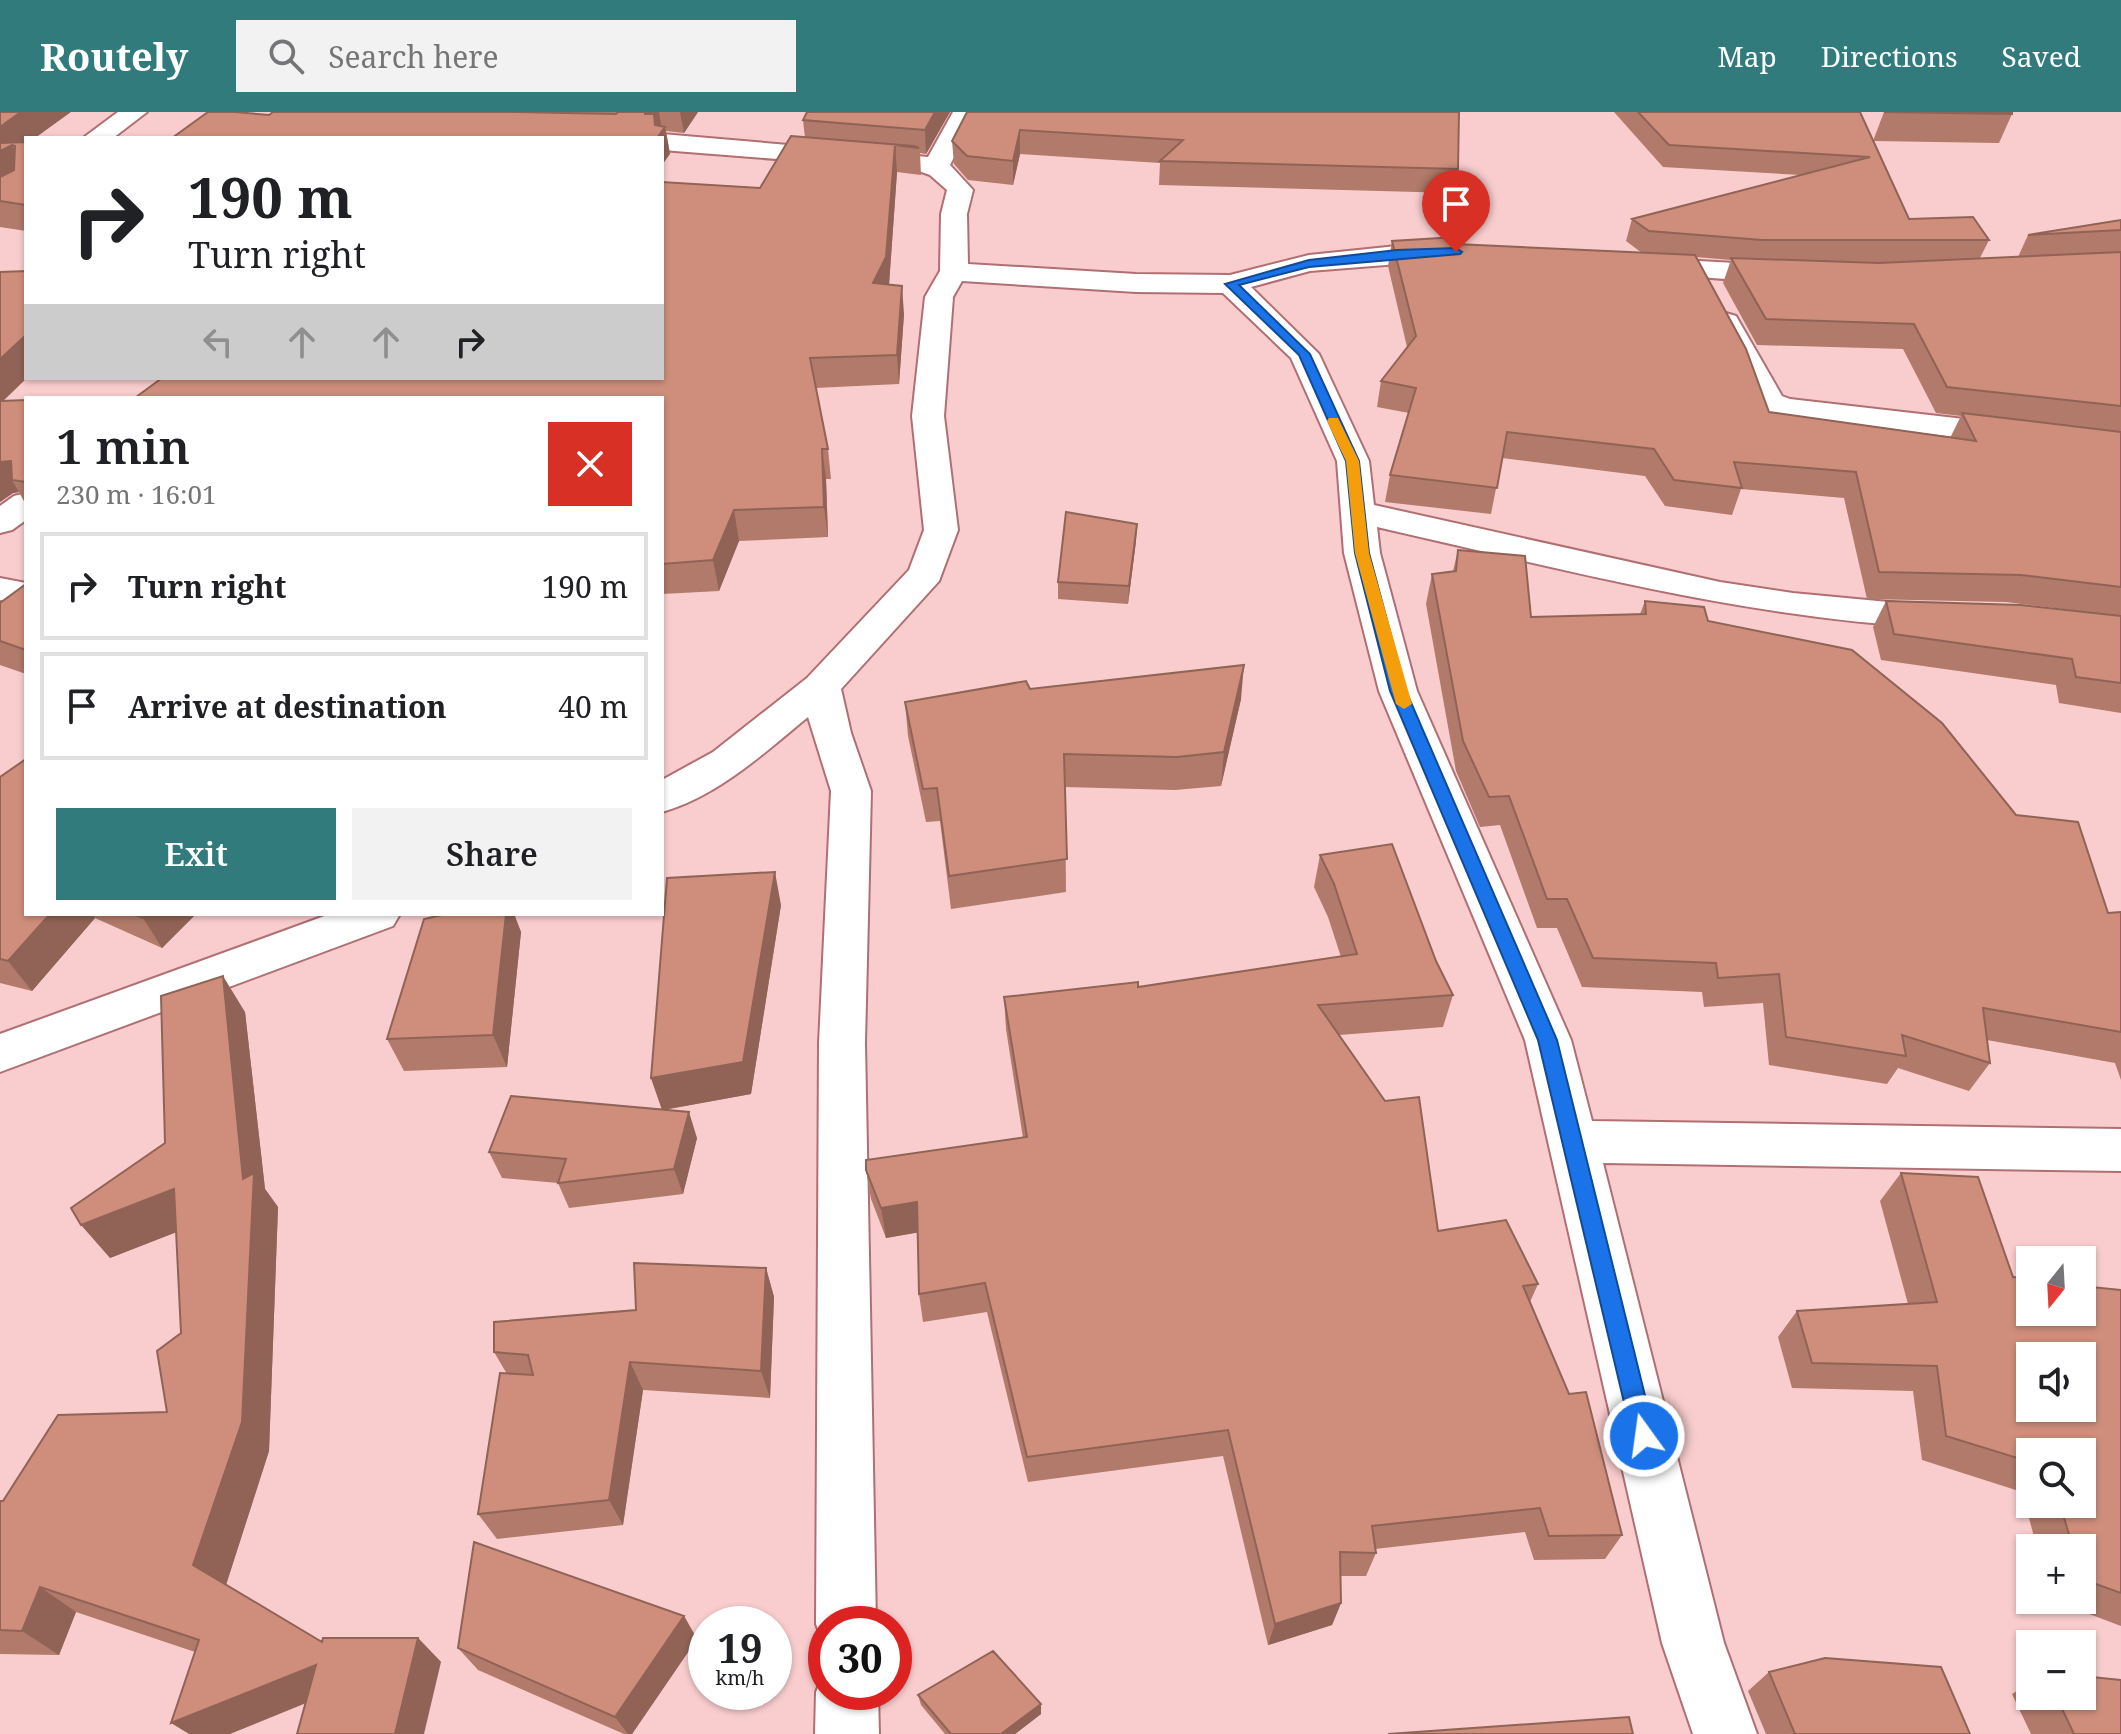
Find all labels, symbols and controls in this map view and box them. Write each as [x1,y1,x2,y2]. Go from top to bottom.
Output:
search box [236,20,796,92]
text: Routely [40,30,188,82]
icon: search [264,34,308,78]
text: Search here [328,36,499,77]
text: Map [1717,37,1777,75]
text: Directions [1821,37,1958,75]
text: Saved [2002,37,2081,75]
text: 190 m [188,158,353,234]
icon: right [56,168,160,272]
pin [1422,170,1490,252]
icon: arrive [1434,182,1478,226]
text: Turn right [188,230,366,279]
icon: left [196,320,240,364]
icon: ahead [280,320,324,364]
icon: ahead [364,320,408,364]
icon: right [448,320,492,364]
text: 1 min [56,413,190,478]
button: close [548,422,632,506]
text: 230 m · 16:01 [56,476,217,512]
icon: right [60,564,104,608]
text: Turn right [128,566,286,607]
text: 190 m [542,566,628,607]
icon: arrive [60,684,104,728]
text: Arrive at destination [128,686,447,727]
text: 40 m [558,686,628,727]
button: Exit [56,808,336,900]
button: Share [352,808,632,900]
north arrow [2016,1246,2096,1326]
map controls [2016,1246,2096,1710]
button: sound [2016,1342,2096,1422]
position arrow [1602,1394,1686,1478]
button: search [2016,1438,2096,1518]
button: + [2016,1534,2096,1614]
speed limit sign: 30 [808,1606,912,1710]
text: 19 [717,1620,763,1675]
button: − [2016,1630,2096,1710]
text: km/h [715,1664,765,1691]

